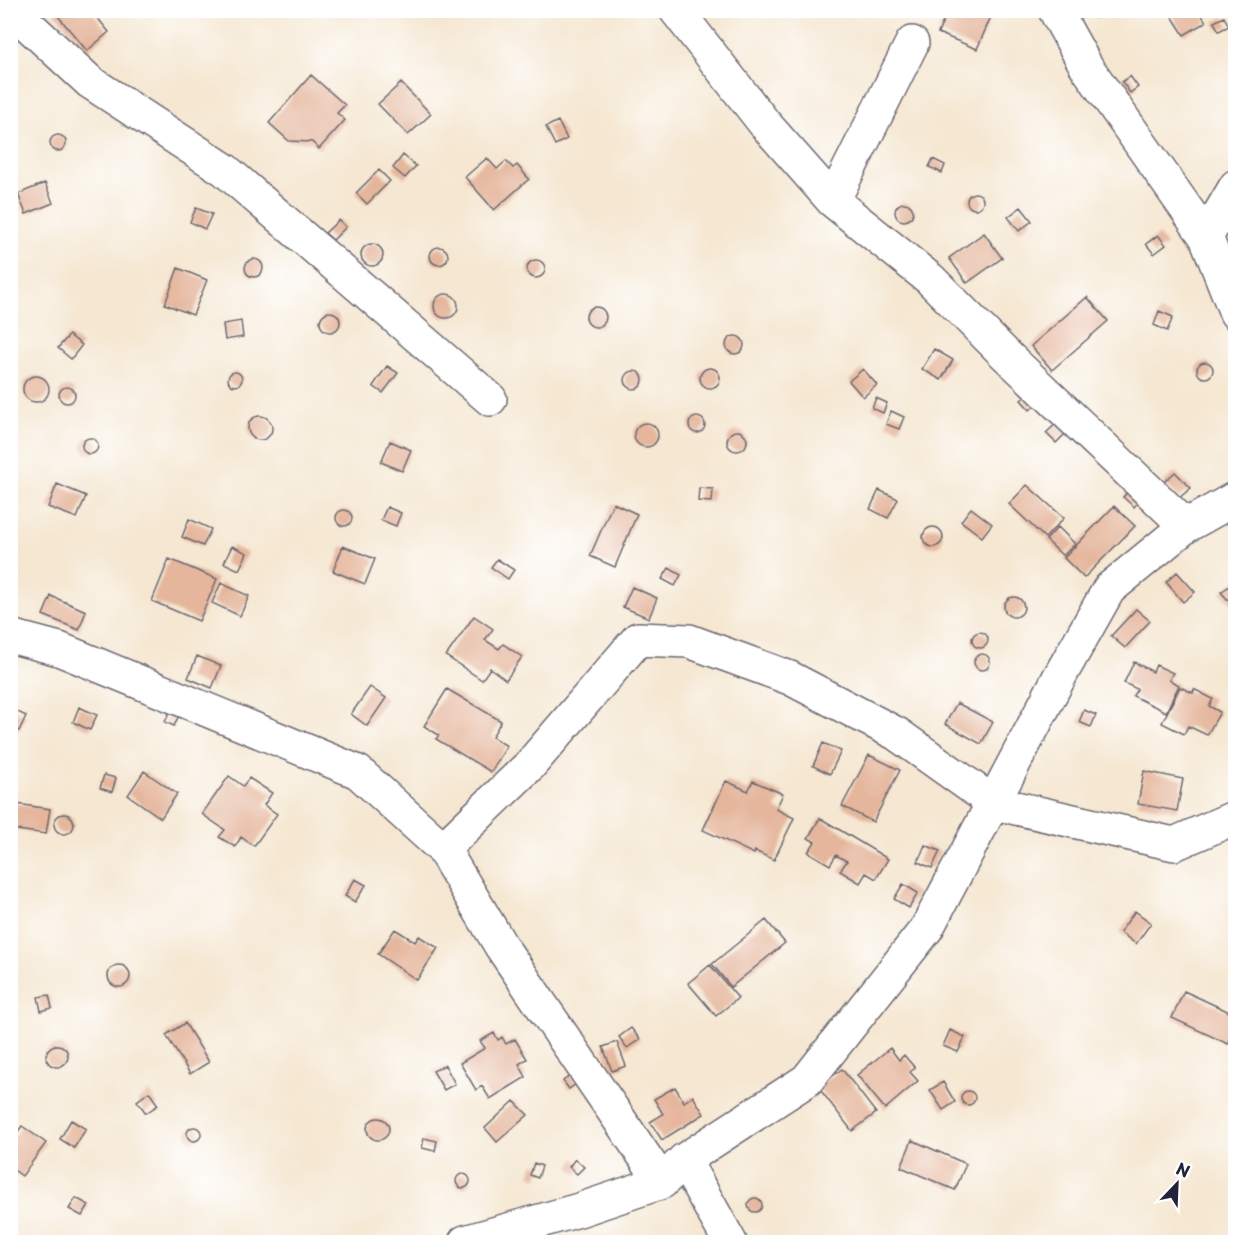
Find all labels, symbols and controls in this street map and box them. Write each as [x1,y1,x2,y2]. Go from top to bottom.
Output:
north arrow [1147,1154,1207,1214]
text: N [1173,1156,1194,1183]

